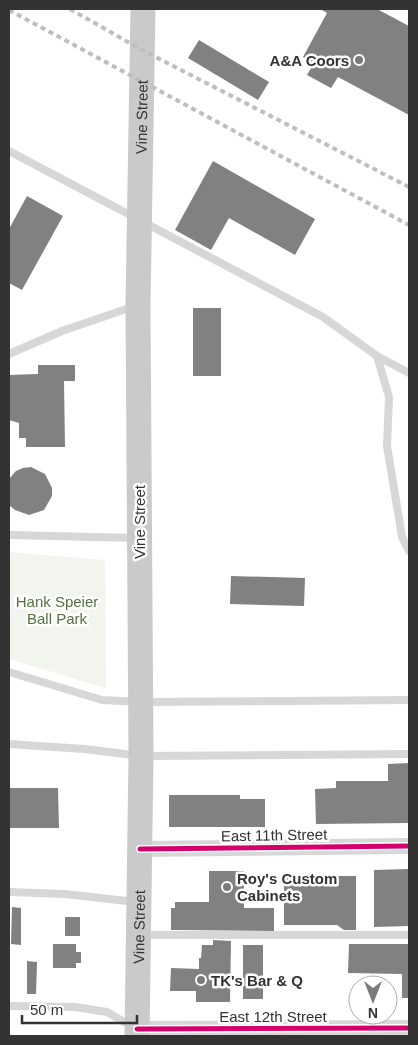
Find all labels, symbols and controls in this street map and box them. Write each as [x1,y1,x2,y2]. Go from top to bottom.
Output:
place label: A&A Coors [270,52,349,69]
marker: A&A Coors [353,54,365,66]
street label: Vine Street [132,79,150,154]
street label: Vine Street [131,484,148,559]
park label: Hank Speier Ball Park [16,593,98,627]
street label: East 11th Street [221,826,328,844]
place label: Roy's Custom Cabinets [237,870,337,904]
marker: Roy's Custom Cabinets [221,881,233,893]
street label: Vine Street [130,889,148,964]
place label: TK's Bar & Q [211,972,303,989]
marker: TK's Bar & Q [195,974,207,986]
north arrow [348,975,398,1025]
scale bar [22,992,138,1024]
text: 50 m [30,1001,63,1018]
text: N [368,1005,378,1021]
street label: East 12th Street [219,1008,328,1025]

